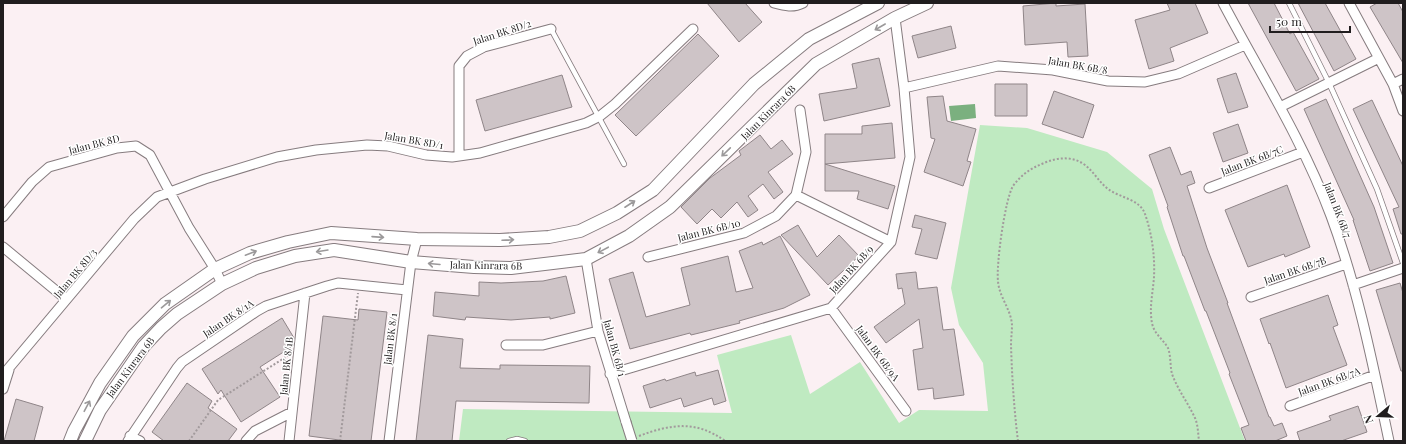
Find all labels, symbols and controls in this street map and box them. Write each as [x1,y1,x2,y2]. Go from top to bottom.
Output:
scale bar [1270,8,1350,34]
text: 50 m [1276,13,1302,29]
street label: Jalan BK 8D/2 [470,16,533,48]
one-way arrow [874,23,886,31]
street label: Jalan BK 6B/8 [1046,53,1109,77]
street label: Jalan Kinrara 6B [737,81,799,143]
street label: Jalan BK 8D/1 [383,128,445,152]
street label: Jalan BK 8D [66,131,121,157]
street label: Jalan BK 6B/7C [1218,142,1285,179]
one-way arrow [721,148,731,157]
street label: Jalan BK 6B/7 [1321,179,1355,240]
one-way arrow [625,200,636,208]
street label: Jalan BK 6B/10 [675,215,742,245]
one-way arrow [371,233,384,240]
one-way arrow [501,236,514,243]
street label: Jalan BK 6B/9 [825,242,876,297]
street label: Jalan BK 8D/3 [50,245,100,301]
one-way arrow [597,247,609,254]
one-way arrow [244,248,256,256]
one-way arrow [316,248,329,256]
street label: Jalan BK 6B/7B [1261,253,1328,288]
street label: Jalan Kinrara 6B [449,257,522,273]
one-way arrow [428,260,441,267]
street label: Jalan BK 8/1A [199,295,257,341]
one-way arrow [161,299,171,308]
street label: Jalan BK 8/1 [380,312,400,367]
street label: Jalan BK 6B/1 [600,317,629,378]
street label: Jalan BK 6B/9A [852,321,903,384]
street label: Jalan Kinrara 6B [102,334,157,401]
street label: Jalan BK 8/1B [276,336,296,397]
street label: Jalan BK 6B/7A [1295,363,1363,399]
north arrow [1358,396,1398,436]
one-way arrow [84,400,91,412]
text: N [1360,413,1376,426]

